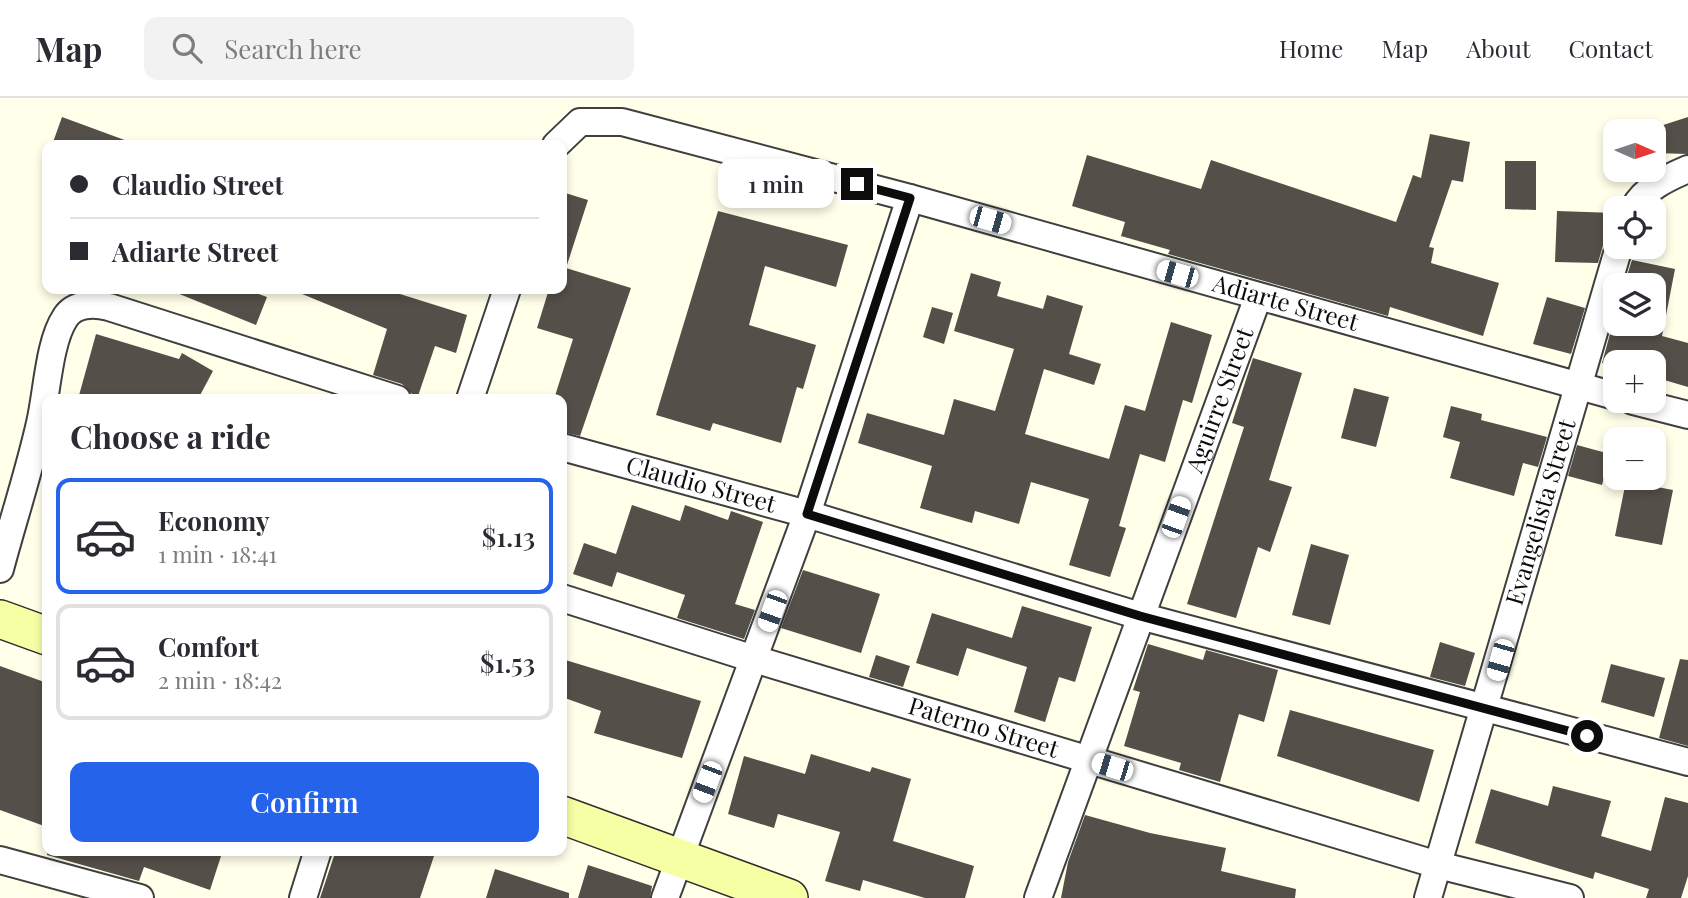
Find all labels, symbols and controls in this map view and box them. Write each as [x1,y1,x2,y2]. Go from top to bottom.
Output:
search box [144,17,634,80]
text: Map [35,26,102,70]
icon: search [168,29,206,67]
text: Search here [224,31,362,66]
text: Home [1279,32,1343,64]
text: Map [1381,32,1428,64]
text: About [1466,32,1530,64]
text: Contact [1568,32,1653,64]
north arrow [1603,119,1666,182]
map controls [1603,119,1666,490]
callout: 1 min [717,160,832,208]
text: Claudio Street [112,167,284,202]
text: 1 min [748,168,804,199]
route end [841,168,873,200]
button: locate [1603,196,1666,259]
car [967,204,1014,236]
text: Adiarte Street [112,234,278,269]
car [1154,258,1201,290]
street label: Adiarte Street [1208,266,1363,337]
button: layers [1603,273,1666,336]
street label: Aguirre Street [1177,322,1260,478]
button: + [1603,350,1666,413]
text: Choose a ride [70,414,271,457]
street label: Evangelista Street [1497,415,1582,608]
button: − [1603,427,1666,490]
street label: Claudio Street [623,447,780,519]
car [1159,494,1194,540]
text: Economy [158,503,269,538]
icon: car [74,505,137,568]
text: $1.13 [482,519,535,554]
text: 1 min · 18:41 [158,538,277,569]
car [755,588,790,634]
text: Comfort [158,629,259,664]
icon: car [74,631,137,694]
car [1485,637,1516,683]
text: $1.53 [480,645,535,680]
text: 2 min · 18:42 [158,664,282,695]
street label: Paterno Street [905,688,1063,764]
route start [1571,720,1603,752]
car [1089,751,1136,783]
car [690,759,725,805]
button: Confirm [70,762,539,842]

